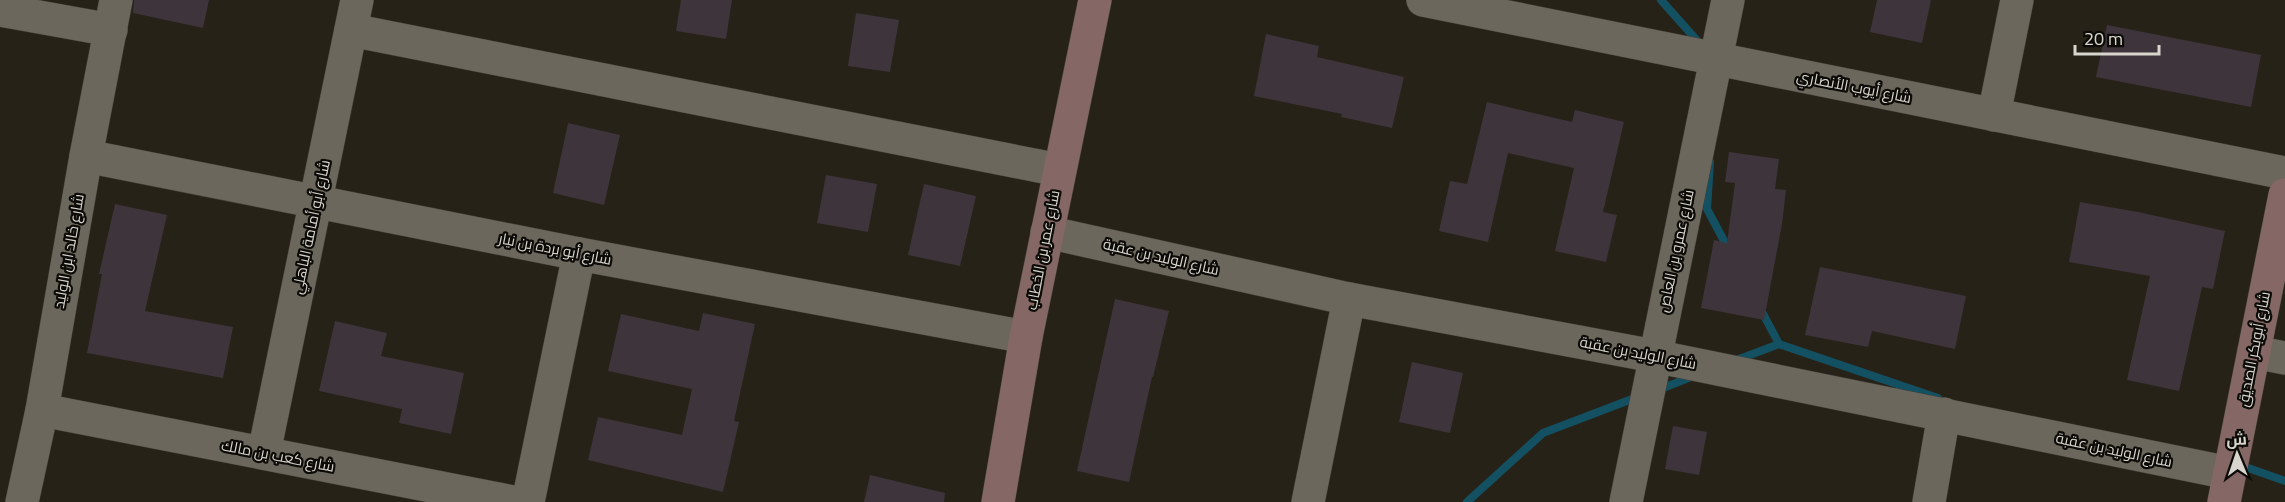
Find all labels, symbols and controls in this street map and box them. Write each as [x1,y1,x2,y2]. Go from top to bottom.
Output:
scale bar [2075,18,2159,56]
text: 20 m [2084,22,2123,55]
street label: شارع أيوب الأنصاري [1794,61,1914,112]
street label: شارع أبو أمامة الباهلي [282,157,339,297]
street label: شارع عمر بن الخطاب [1017,187,1068,312]
street label: شارع عمرو بن العاص [1648,187,1703,315]
street label: شارع خالد ابن الوليد [44,191,93,310]
street label: شارع أبو بردة بن نيار [495,223,614,274]
street label: شارع الوليد بن عقبة [1100,229,1222,284]
street label: شارع أبوبكر الصديق [2228,289,2279,409]
street label: شارع الوليد بن عقبة [1577,327,1699,378]
street label: شارع الوليد بن عقبة [2053,423,2175,476]
north arrow [2207,424,2267,484]
text: ش [2226,424,2247,454]
street label: شارع كعب بن مالك [219,430,337,481]

